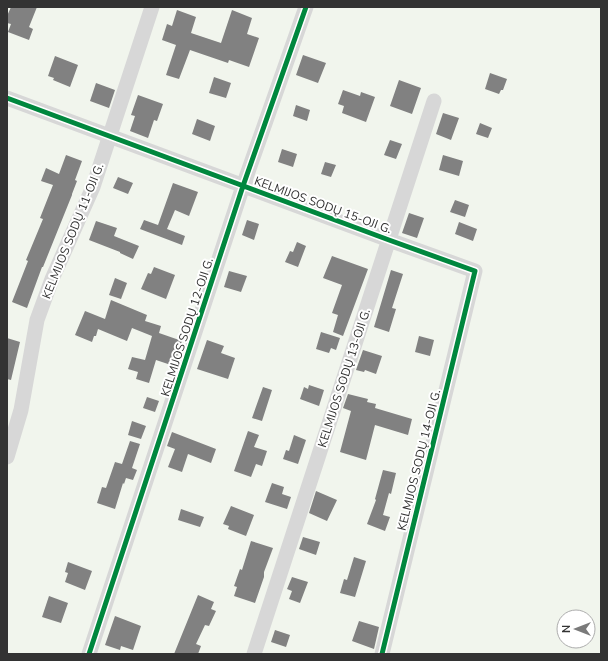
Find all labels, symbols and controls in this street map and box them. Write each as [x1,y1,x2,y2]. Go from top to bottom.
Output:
street label: KELMIJOS SODŲ 11-OJI G. [38,161,108,301]
street label: KELMIJOS SODŲ 15-OJI G. [252,173,394,237]
street label: KELMIJOS SODŲ 12-OJI G. [157,256,217,398]
street label: KELMIJOS SODŲ 13-OJI G. [314,307,374,449]
street label: KELMIJOS SODŲ 14-OJI G. [394,388,444,532]
north arrow [556,609,596,649]
text: N [559,625,574,633]

